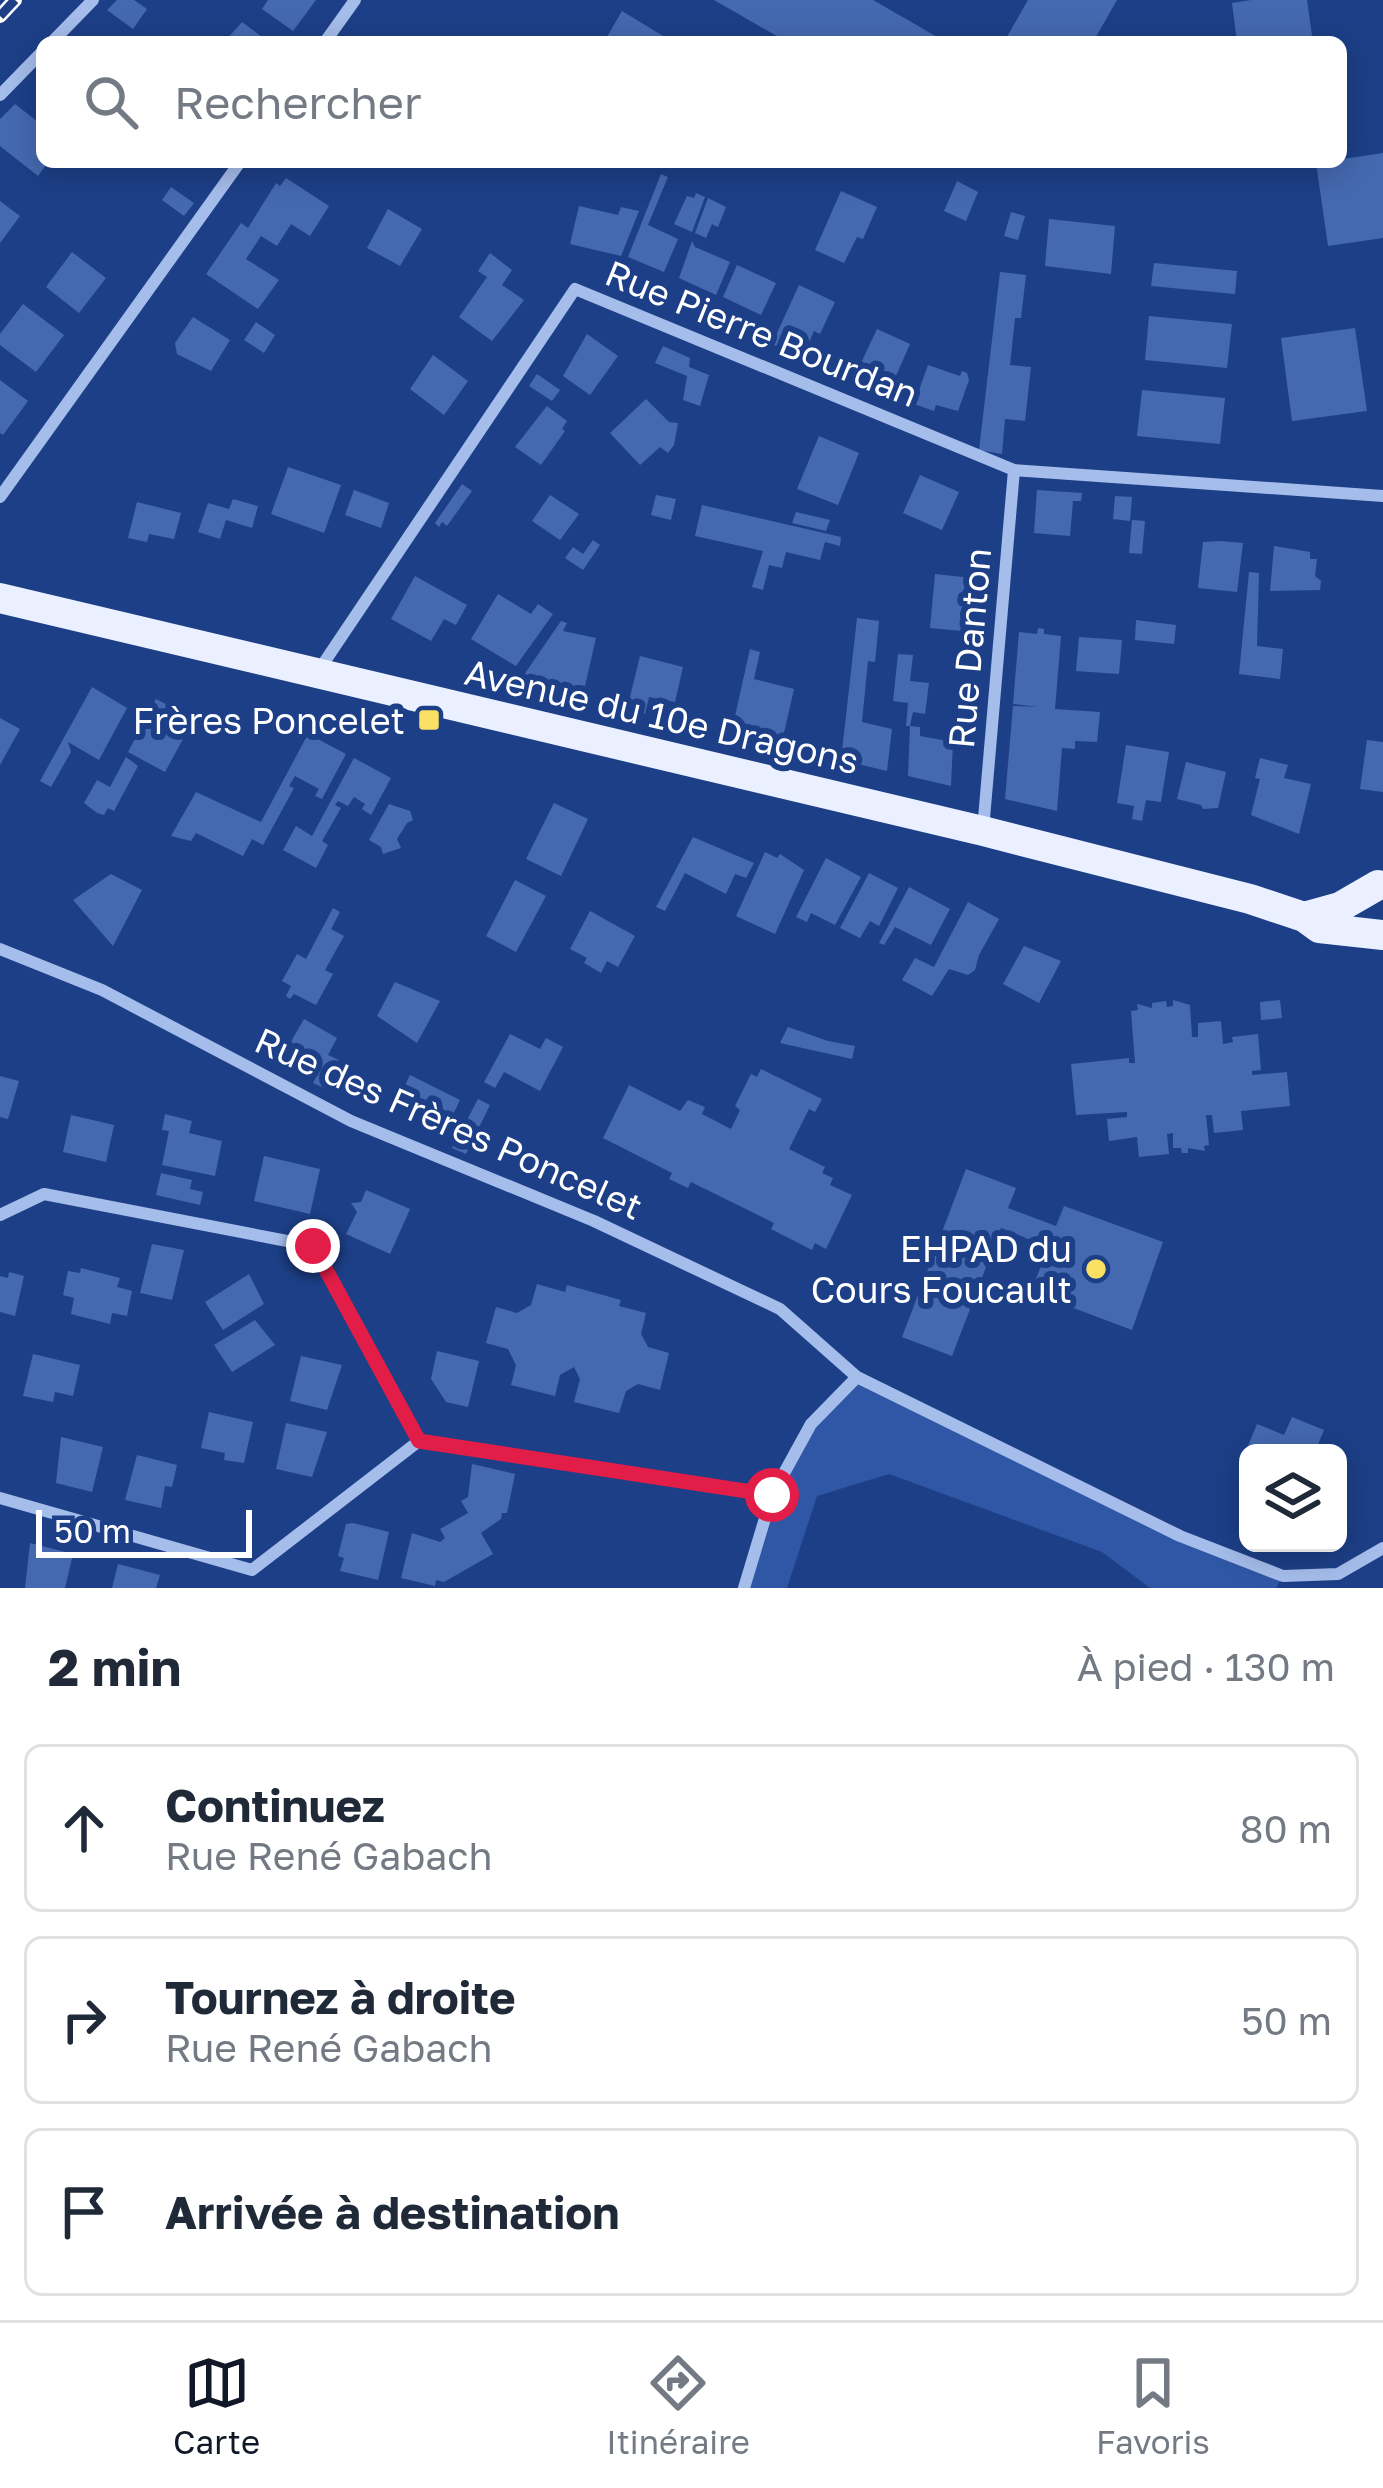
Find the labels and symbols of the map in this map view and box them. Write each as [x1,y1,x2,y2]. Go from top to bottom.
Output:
street label: Rue Pierre Bourdan [600,251,924,415]
street label: Rue Danton [939,546,999,750]
street label: Avenue du 10e Dragons [461,650,863,782]
place label: Frères Poncelet [132,699,405,742]
marker: Frères Poncelet [416,707,442,733]
street label: Rue des Frères Poncelet [249,1018,649,1228]
route end [286,1219,340,1273]
place label: EHPAD du Cours Foucault [811,1227,1072,1311]
marker: EHPAD du Cours Foucault [1083,1256,1109,1282]
route start [745,1468,799,1522]
scale bar [36,1504,252,1557]

